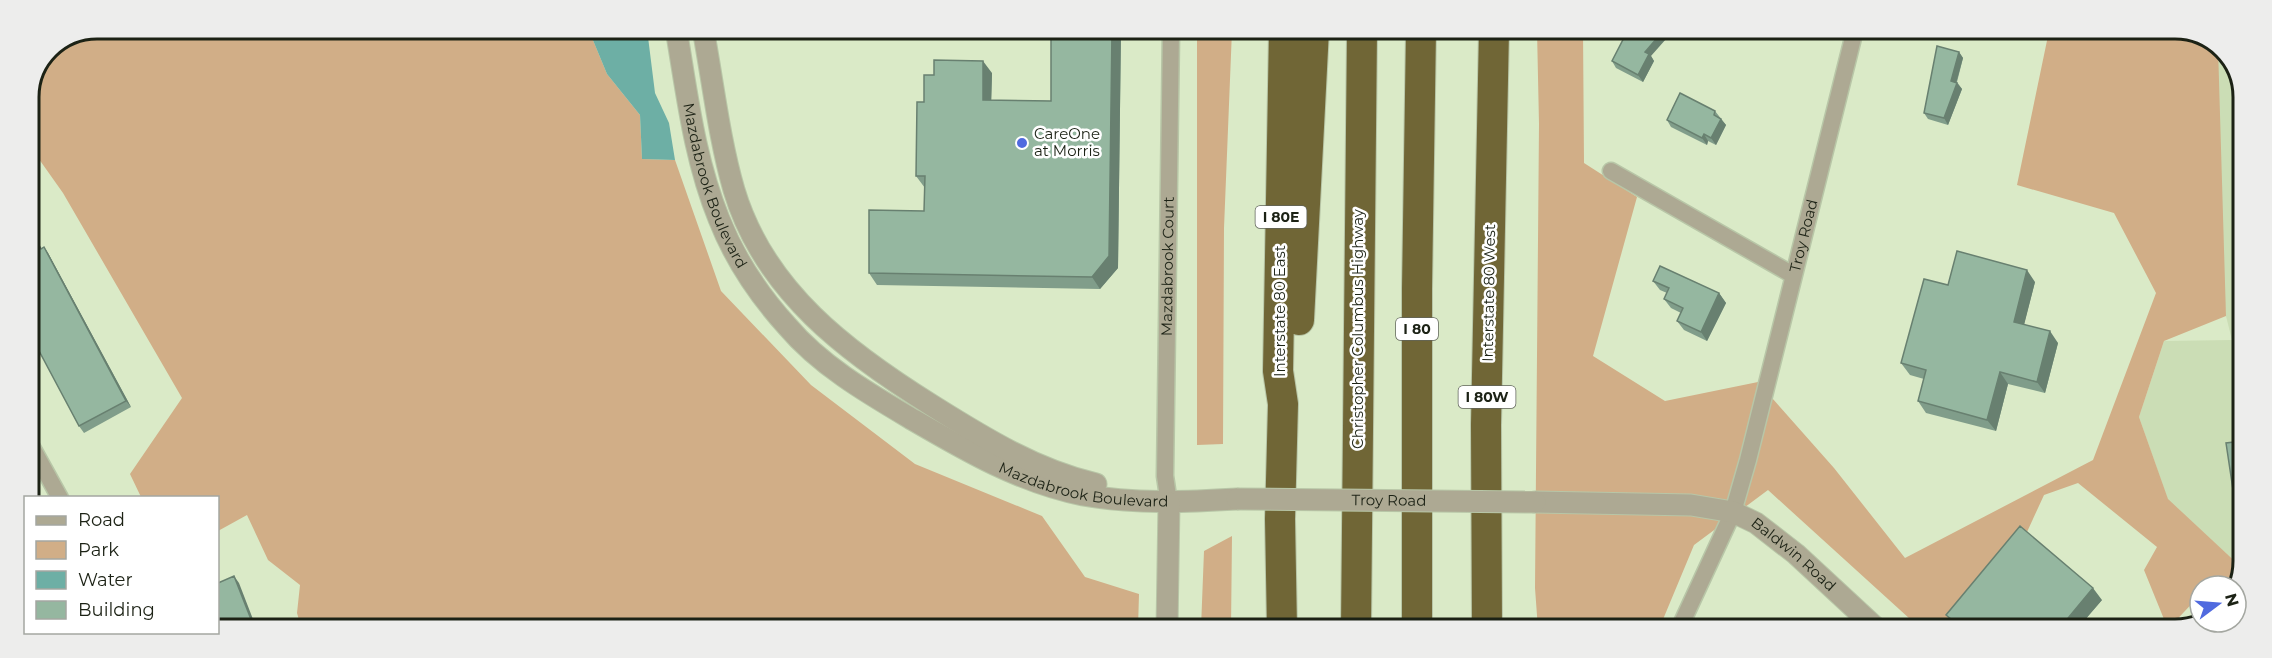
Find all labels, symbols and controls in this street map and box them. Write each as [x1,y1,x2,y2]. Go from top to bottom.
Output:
street label: Mazdabrook Boulevard [679,101,752,272]
place label: CareOne at Morris [1034,124,1100,160]
marker: CareOne at Morris [1015,136,1029,150]
street label: Mazdabrook Court [1157,196,1178,336]
street label: Troy Road [1785,197,1822,274]
road number: I 80E [1256,206,1306,228]
street label: Christopher Columbus Highway [1348,208,1367,449]
street label: Interstate 80 West [1478,224,1499,362]
street label: Interstate 80 East [1270,245,1289,377]
road number: I 80 [1396,318,1438,340]
road number: I 80W [1458,386,1516,408]
street label: Mazdabrook Boulevard [996,458,1168,511]
street label: Troy Road [1352,490,1426,510]
legend [24,496,219,634]
text: Road [78,509,125,531]
street label: Baldwin Road [1748,513,1840,595]
text: Park [78,539,119,561]
text: Water [78,569,133,591]
north arrow [2188,574,2248,634]
text: N [2221,591,2243,609]
text: Building [78,599,155,621]

